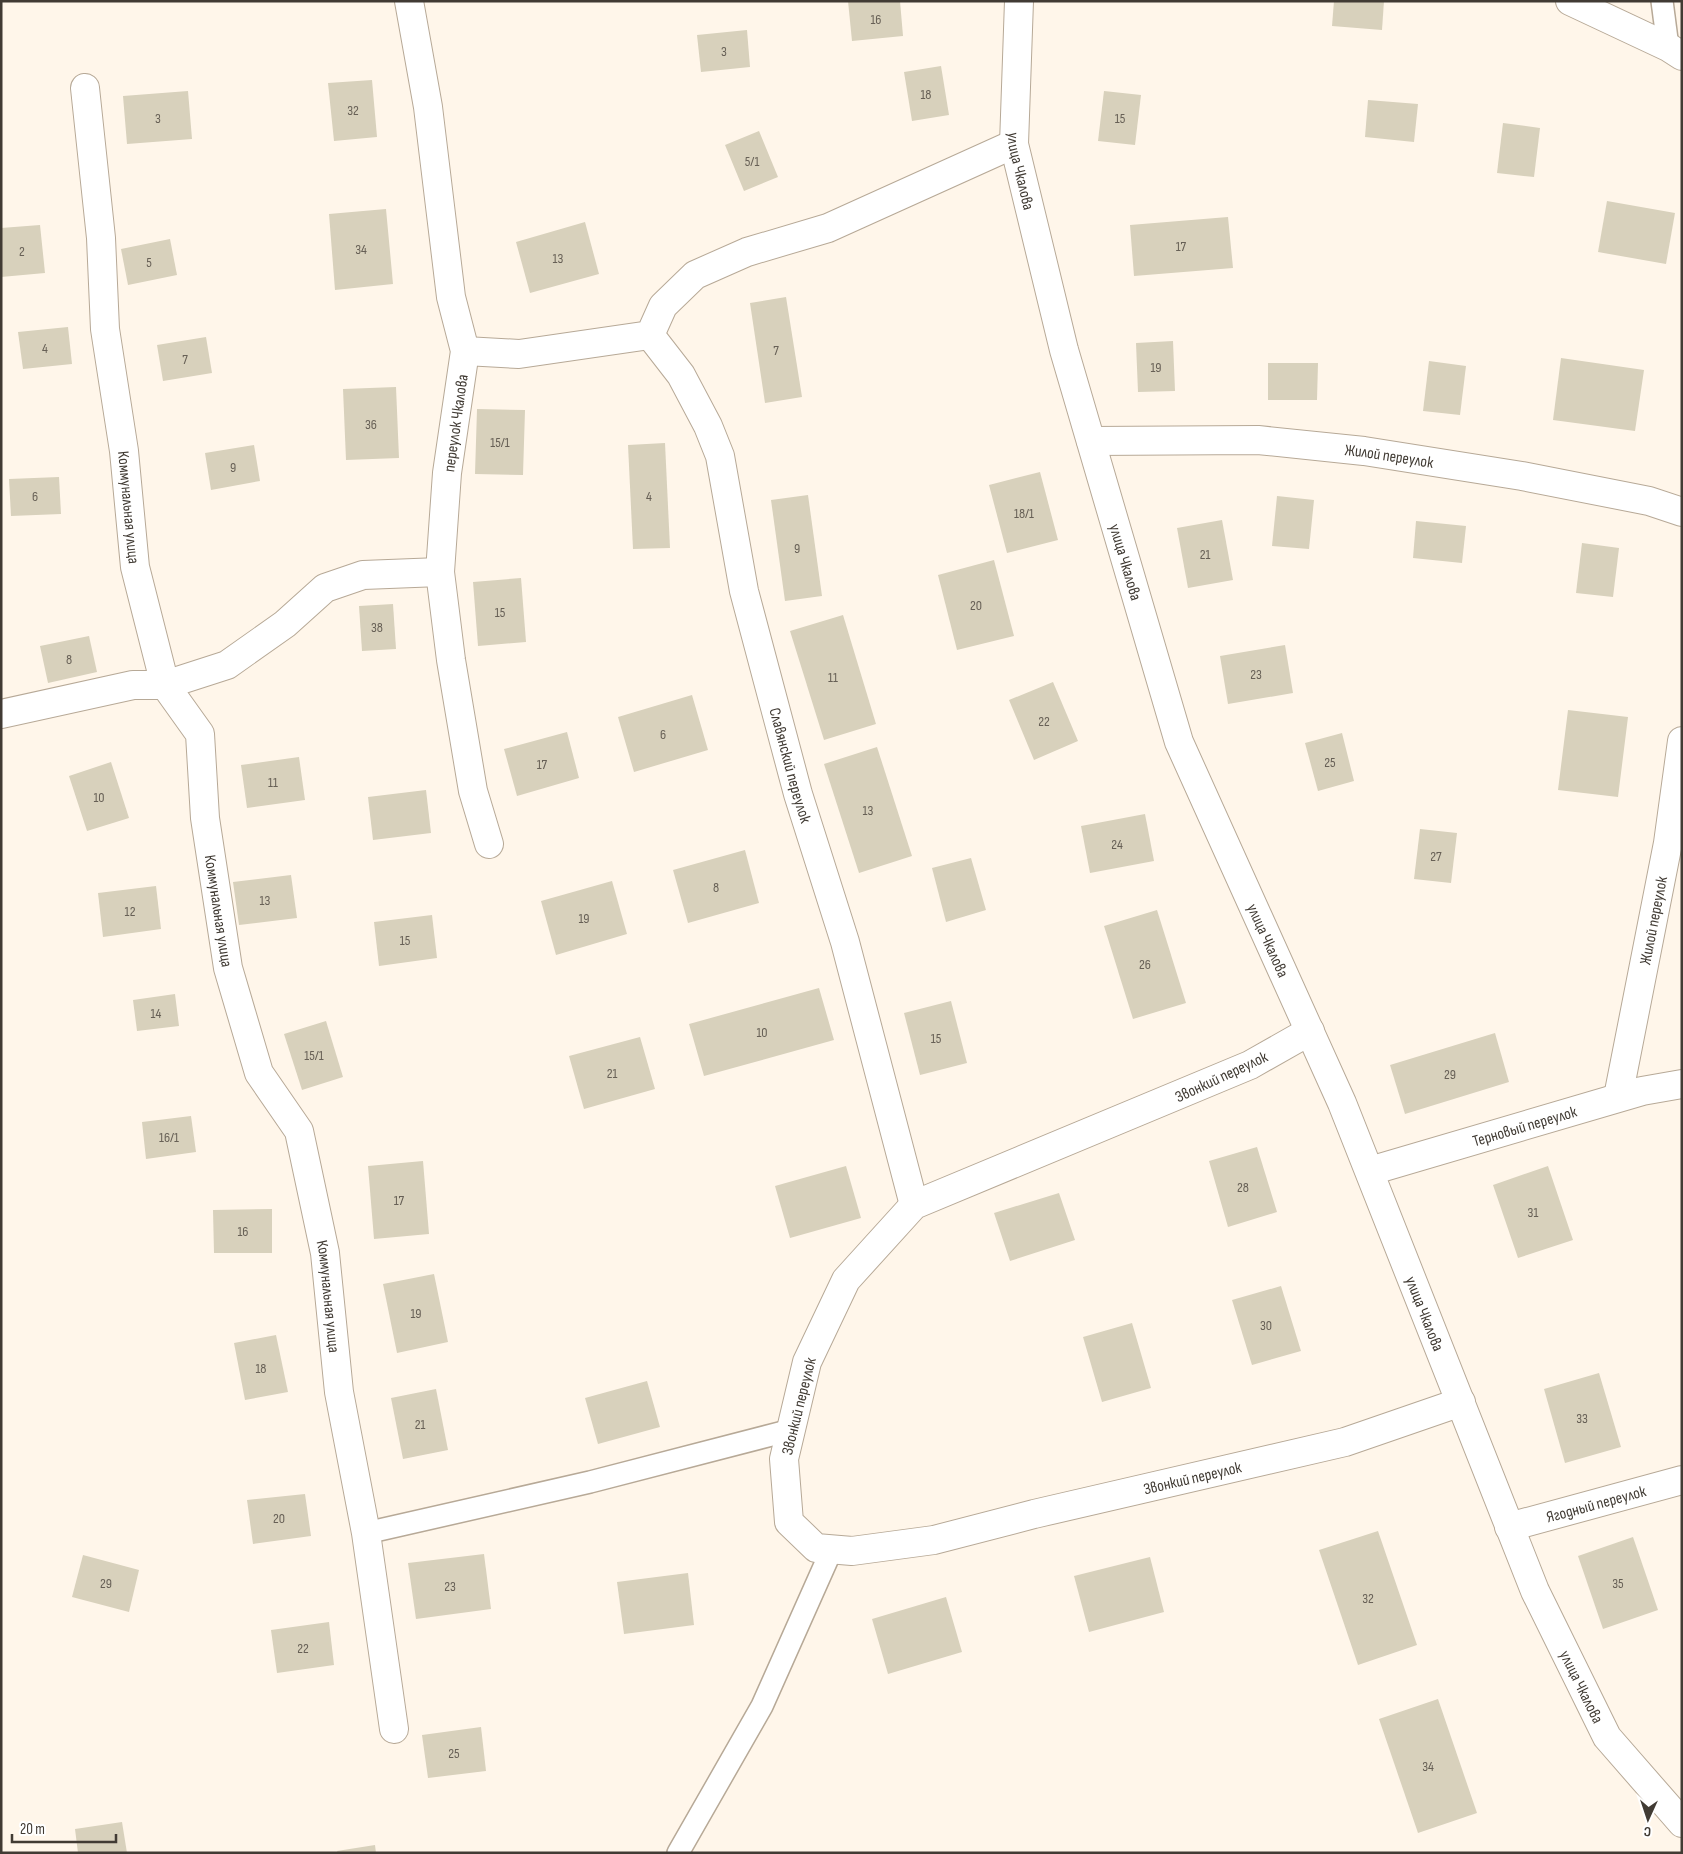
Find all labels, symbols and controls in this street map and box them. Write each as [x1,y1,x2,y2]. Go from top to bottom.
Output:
house number: 16 [870,11,882,28]
house number: 3 [721,43,727,60]
house number: 18 [920,86,932,103]
house number: 32 [347,102,359,119]
house number: 3 [155,110,161,127]
house number: 15 [1115,110,1126,127]
street label: улица Чкалова [1003,132,1038,212]
house number: 5/1 [745,153,759,170]
house number: 17 [1176,238,1187,255]
house number: 34 [355,241,367,258]
house number: 2 [19,243,25,260]
house number: 13 [553,250,564,267]
house number: 5 [146,254,152,271]
house number: 4 [42,340,48,357]
house number: 7 [773,342,779,359]
house number: 7 [182,351,188,368]
house number: 19 [1150,359,1162,376]
street label: переулок Чкалова [440,373,473,473]
house number: 36 [365,416,377,433]
house number: 15/1 [490,434,510,451]
street label: Жилой переулок [1344,441,1435,473]
street label: Коммунальная улица [113,450,143,565]
house number: 9 [230,459,236,476]
house number: 6 [32,488,38,505]
house number: 4 [646,488,652,505]
house number: 18/1 [1014,505,1034,522]
street label: улица Чкалова [1105,522,1145,603]
house number: 9 [794,540,800,557]
house number: 21 [1200,546,1210,563]
house number: 20 [970,597,982,614]
house number: 15 [495,604,506,621]
house number: 38 [371,619,383,636]
house number: 8 [66,651,72,668]
house number: 23 [1250,666,1262,683]
house number: 11 [828,669,838,686]
street label: Славянский переулок [764,706,815,826]
house number: 22 [1038,713,1050,730]
house number: 6 [660,726,666,743]
house number: 25 [1324,754,1336,771]
house number: 17 [537,756,548,773]
house number: 11 [268,774,278,791]
house number: 10 [93,789,105,806]
house number: 13 [863,802,874,819]
house number: 24 [1111,836,1123,853]
house number: 27 [1430,848,1442,865]
street label: Коммунальная улица [200,854,236,968]
street label: Жилой переулок [1636,874,1672,966]
house number: 8 [713,879,719,896]
house number: 13 [260,892,271,909]
street label: улица Чкалова [1242,901,1292,981]
house number: 12 [125,903,136,920]
house number: 19 [578,910,590,927]
house number: 15 [400,932,411,949]
house number: 26 [1139,956,1151,973]
house number: 14 [151,1005,162,1022]
house number: 10 [756,1024,768,1041]
house number: 15 [931,1030,942,1047]
house number: 15/1 [304,1047,324,1064]
street label: Звонкий переулок [1172,1047,1272,1107]
house number: 21 [607,1065,617,1082]
house number: 29 [1444,1066,1456,1083]
street label: Терновый переулок [1471,1102,1580,1151]
house number: 16/1 [159,1129,179,1146]
house number: 28 [1237,1179,1249,1196]
house number: 17 [394,1192,405,1209]
house number: 31 [1528,1204,1538,1221]
house number: 16 [237,1223,249,1240]
street label: Коммунальная улица [312,1239,343,1354]
street label: улица Чкалова [1401,1274,1447,1354]
house number: 19 [410,1305,422,1322]
house number: 30 [1260,1317,1272,1334]
street label: Звонкий переулок [778,1355,821,1457]
house number: 18 [255,1360,267,1377]
house number: 33 [1576,1410,1588,1427]
house number: 21 [415,1416,425,1433]
street label: Звонкий переулок [1142,1458,1244,1499]
street label: Ягодный переулок [1544,1482,1649,1527]
house number: 20 [273,1510,285,1527]
house number: 29 [100,1575,112,1592]
house number: 35 [1612,1575,1624,1592]
house number: 23 [444,1578,456,1595]
house number: 32 [1362,1590,1374,1607]
house number: 22 [297,1640,309,1657]
street label: улица Чкалова [1555,1648,1607,1727]
house number: 25 [448,1745,460,1762]
house number: 34 [1422,1758,1434,1775]
north arrow [1623,1794,1673,1844]
scale bar [12,1812,116,1844]
text: 20 m [20,1820,45,1839]
text: С [1643,1823,1651,1840]

